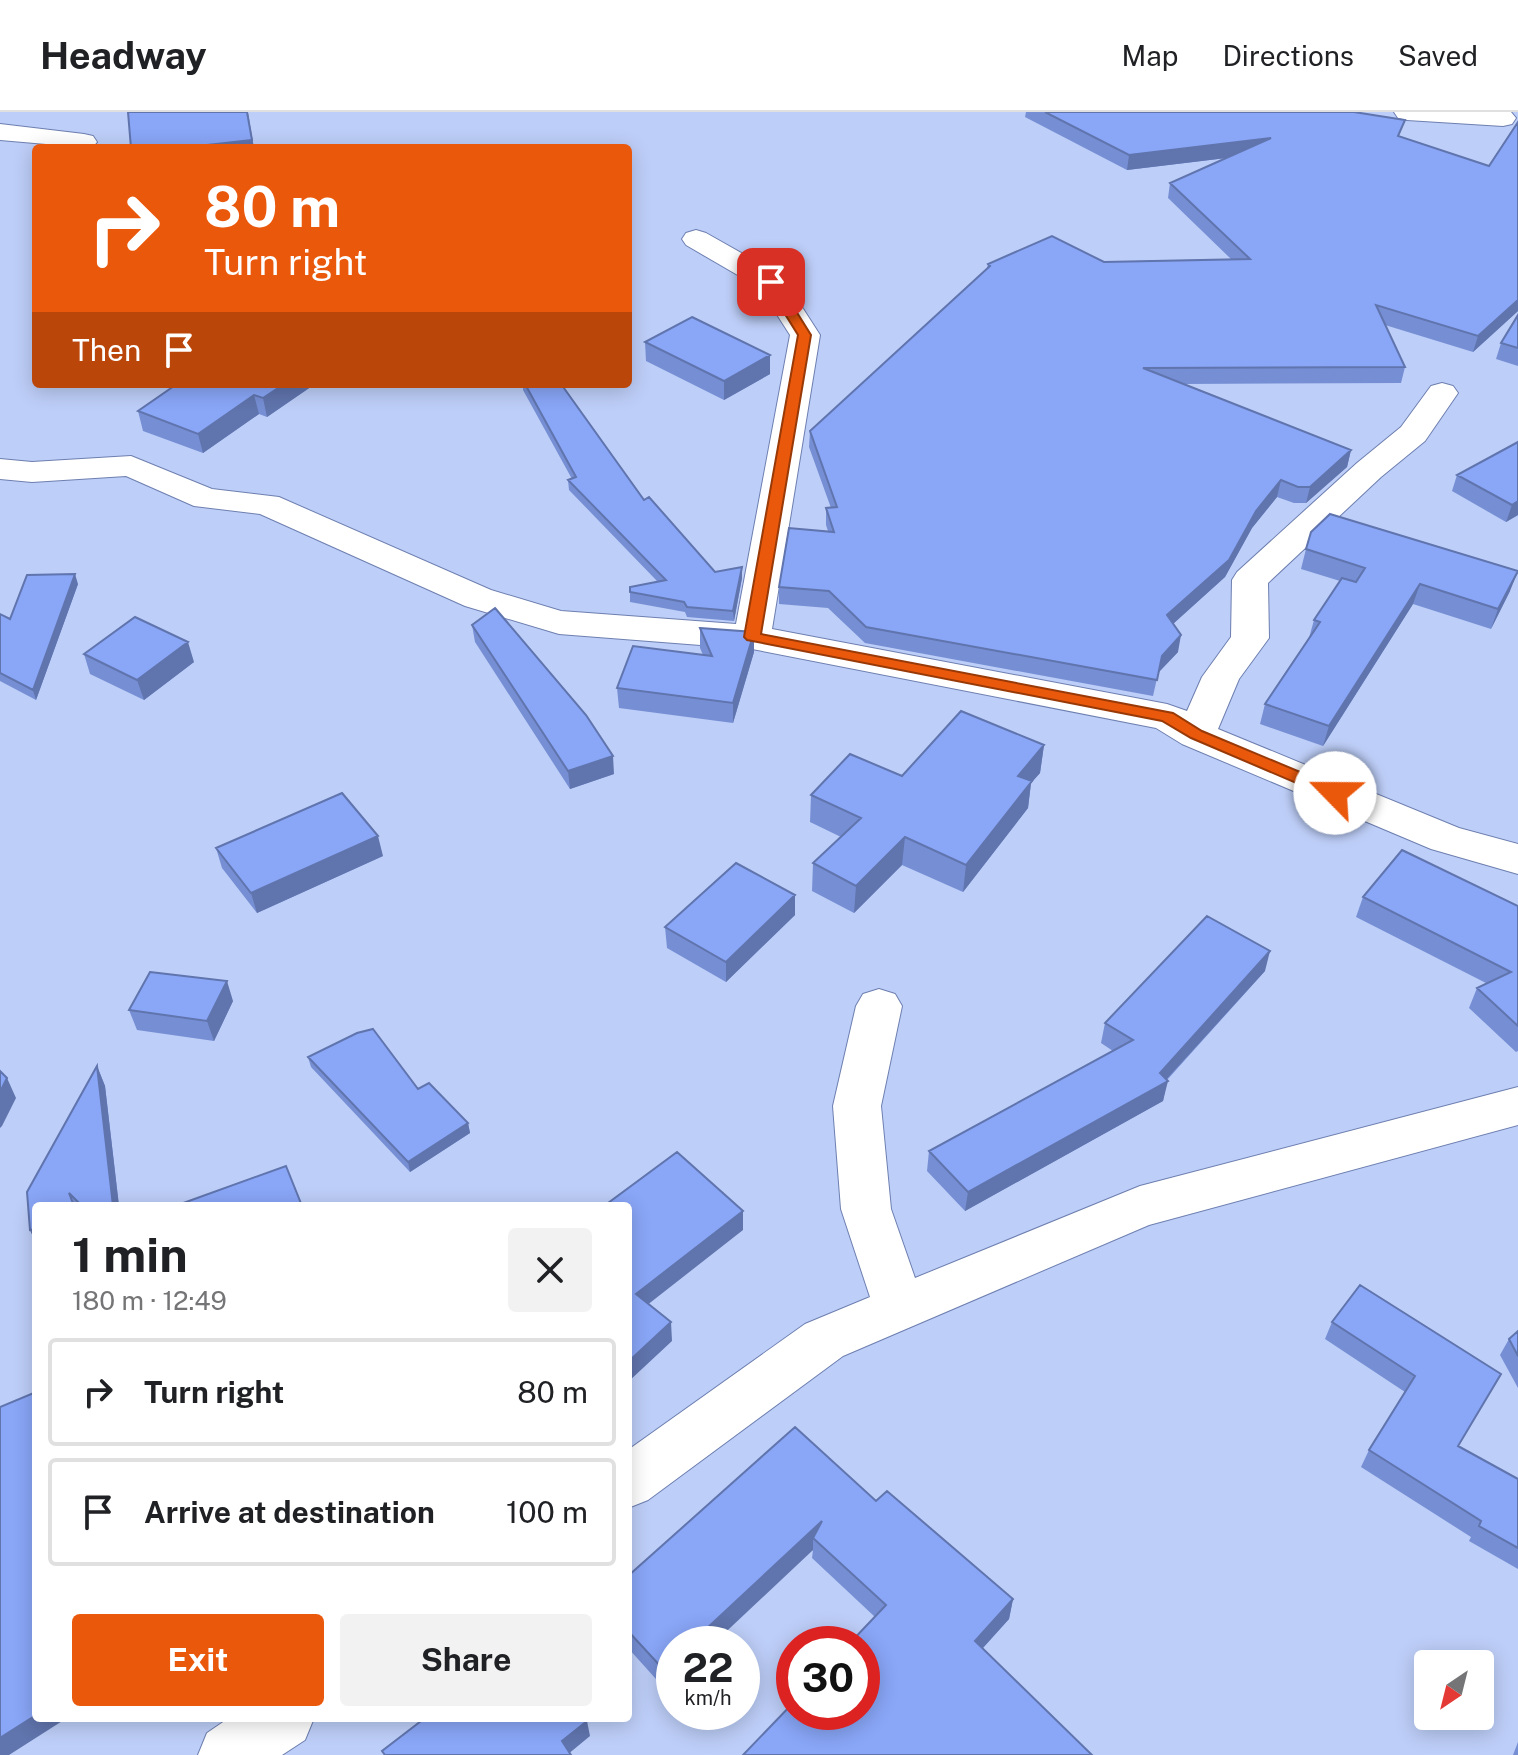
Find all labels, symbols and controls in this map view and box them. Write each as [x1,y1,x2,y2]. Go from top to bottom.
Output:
text: Headway [40,33,207,78]
text: Map [1122,39,1178,72]
text: Directions [1222,39,1354,72]
text: Saved [1398,39,1478,72]
text: 80 m [204,174,340,240]
icon: right [72,176,176,280]
text: Turn right [204,241,367,283]
pin [737,248,805,316]
icon: arrive [749,260,793,304]
icon: arrive [157,328,201,372]
text: Then [72,332,141,368]
position arrow [1293,751,1377,835]
text: 1 min [72,1226,188,1283]
button: close [508,1228,592,1312]
text: 180 m · 12:49 [72,1285,227,1316]
icon: right [76,1370,120,1414]
text: Turn right [144,1374,284,1410]
text: 80 m [517,1374,588,1410]
icon: arrive [76,1490,120,1534]
text: Arrive at destination [144,1494,435,1530]
text: 100 m [506,1494,588,1530]
button: Exit [72,1614,324,1706]
button: Share [340,1614,592,1706]
speed limit sign: 30 [776,1626,880,1730]
text: 22 [683,1644,733,1691]
north arrow [1414,1650,1494,1730]
map controls [1414,1650,1494,1730]
text: km/h [684,1686,732,1710]

